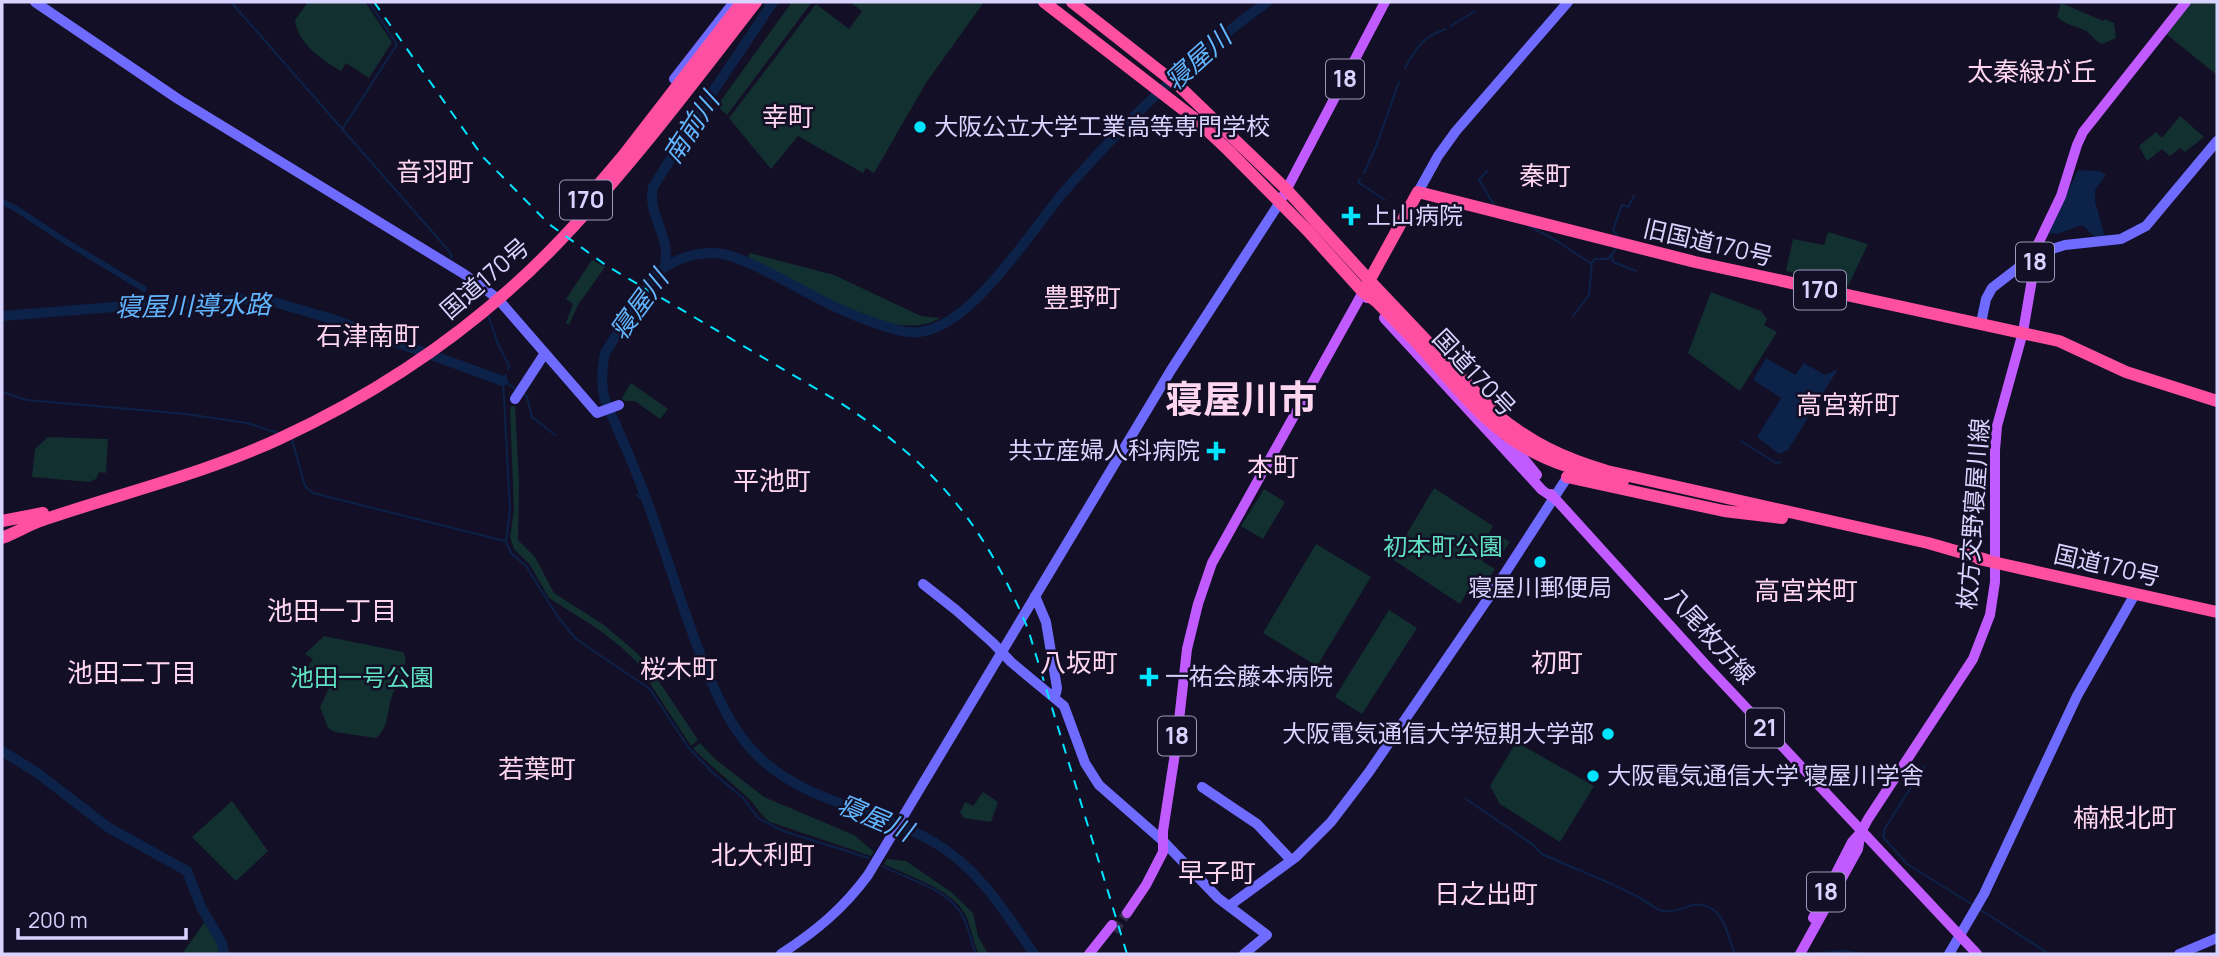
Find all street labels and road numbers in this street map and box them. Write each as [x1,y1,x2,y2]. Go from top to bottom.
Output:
road number: 18 [1326,60,1364,99]
road number: 170 [560,181,612,220]
street label: 旧国道170号 [1640,211,1776,272]
street label: 国道170号 [432,230,536,326]
road number: 18 [2016,243,2054,282]
road number: 170 [1794,270,1846,310]
street label: 国道170号 [1426,321,1524,423]
street label: 枚方交野寝屋川線 [1949,417,1996,611]
street label: 国道170号 [2051,536,2164,593]
street label: 八尾枚方線 [1659,579,1764,691]
road number: 21 [1746,708,1784,748]
road number: 18 [1158,716,1196,756]
road number: 18 [1807,872,1845,912]

